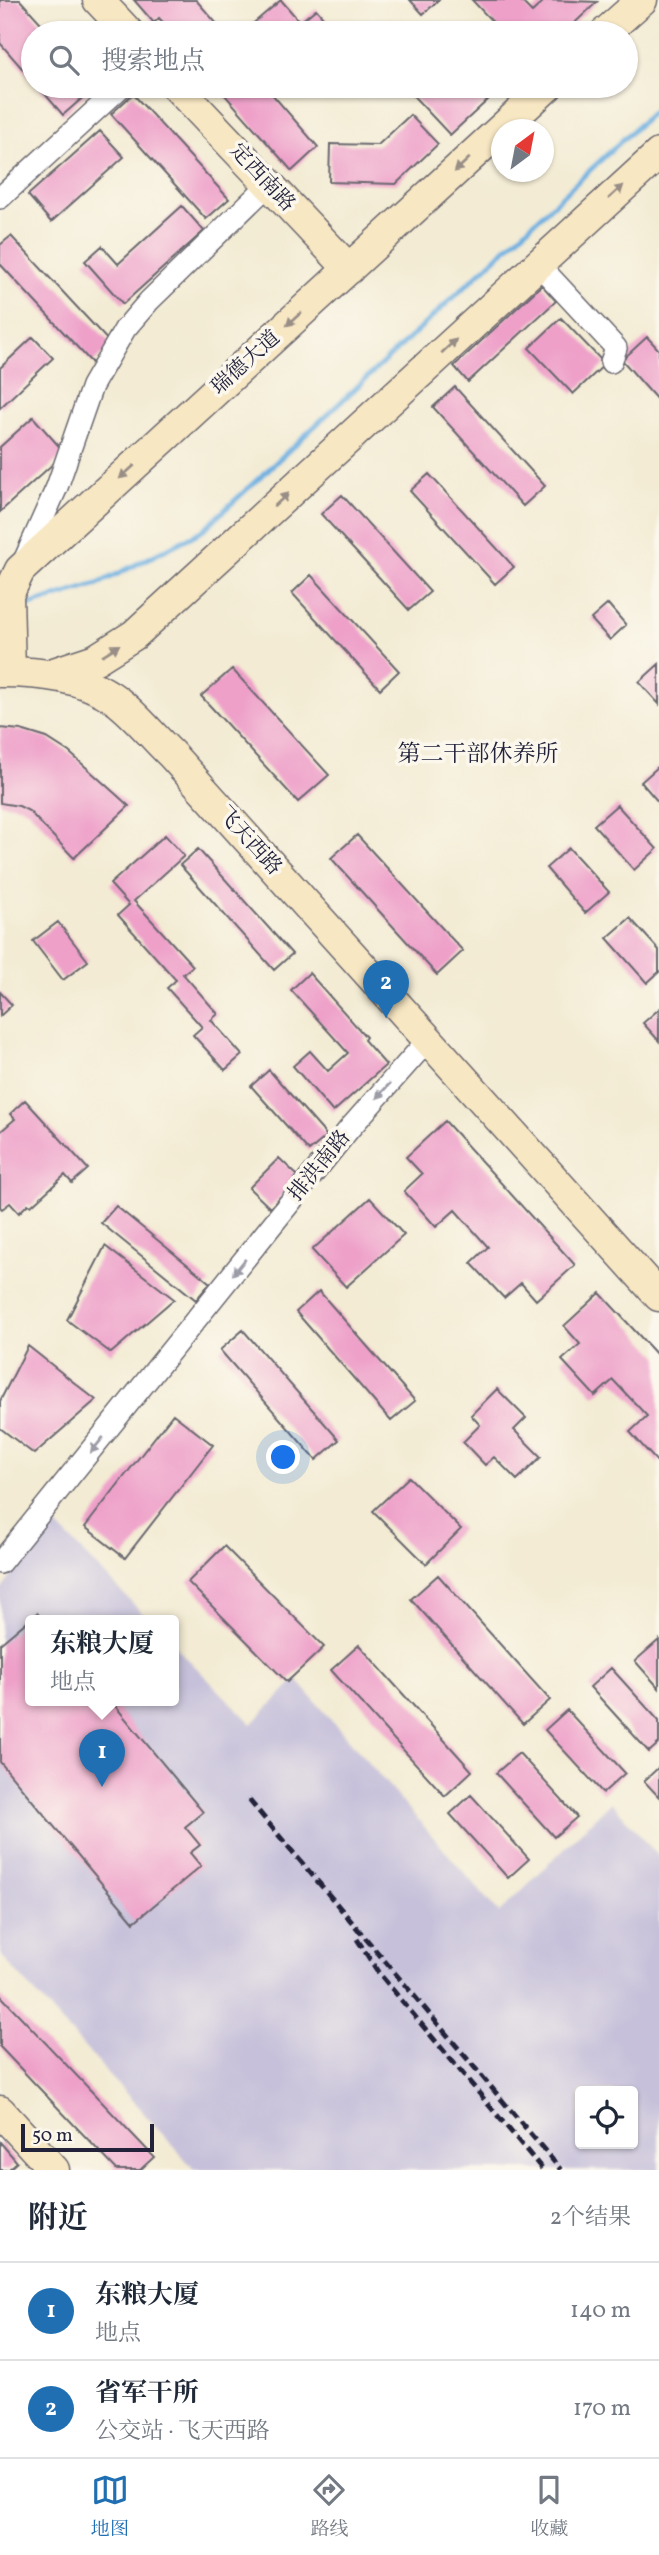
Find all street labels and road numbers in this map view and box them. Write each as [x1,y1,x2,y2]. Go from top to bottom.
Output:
street label: 定西南路 [223,137,301,219]
street label: 瑞德大道 [205,324,287,402]
street label: 飞天西路 [210,800,288,882]
street label: 排洪南路 [282,1124,358,1208]

